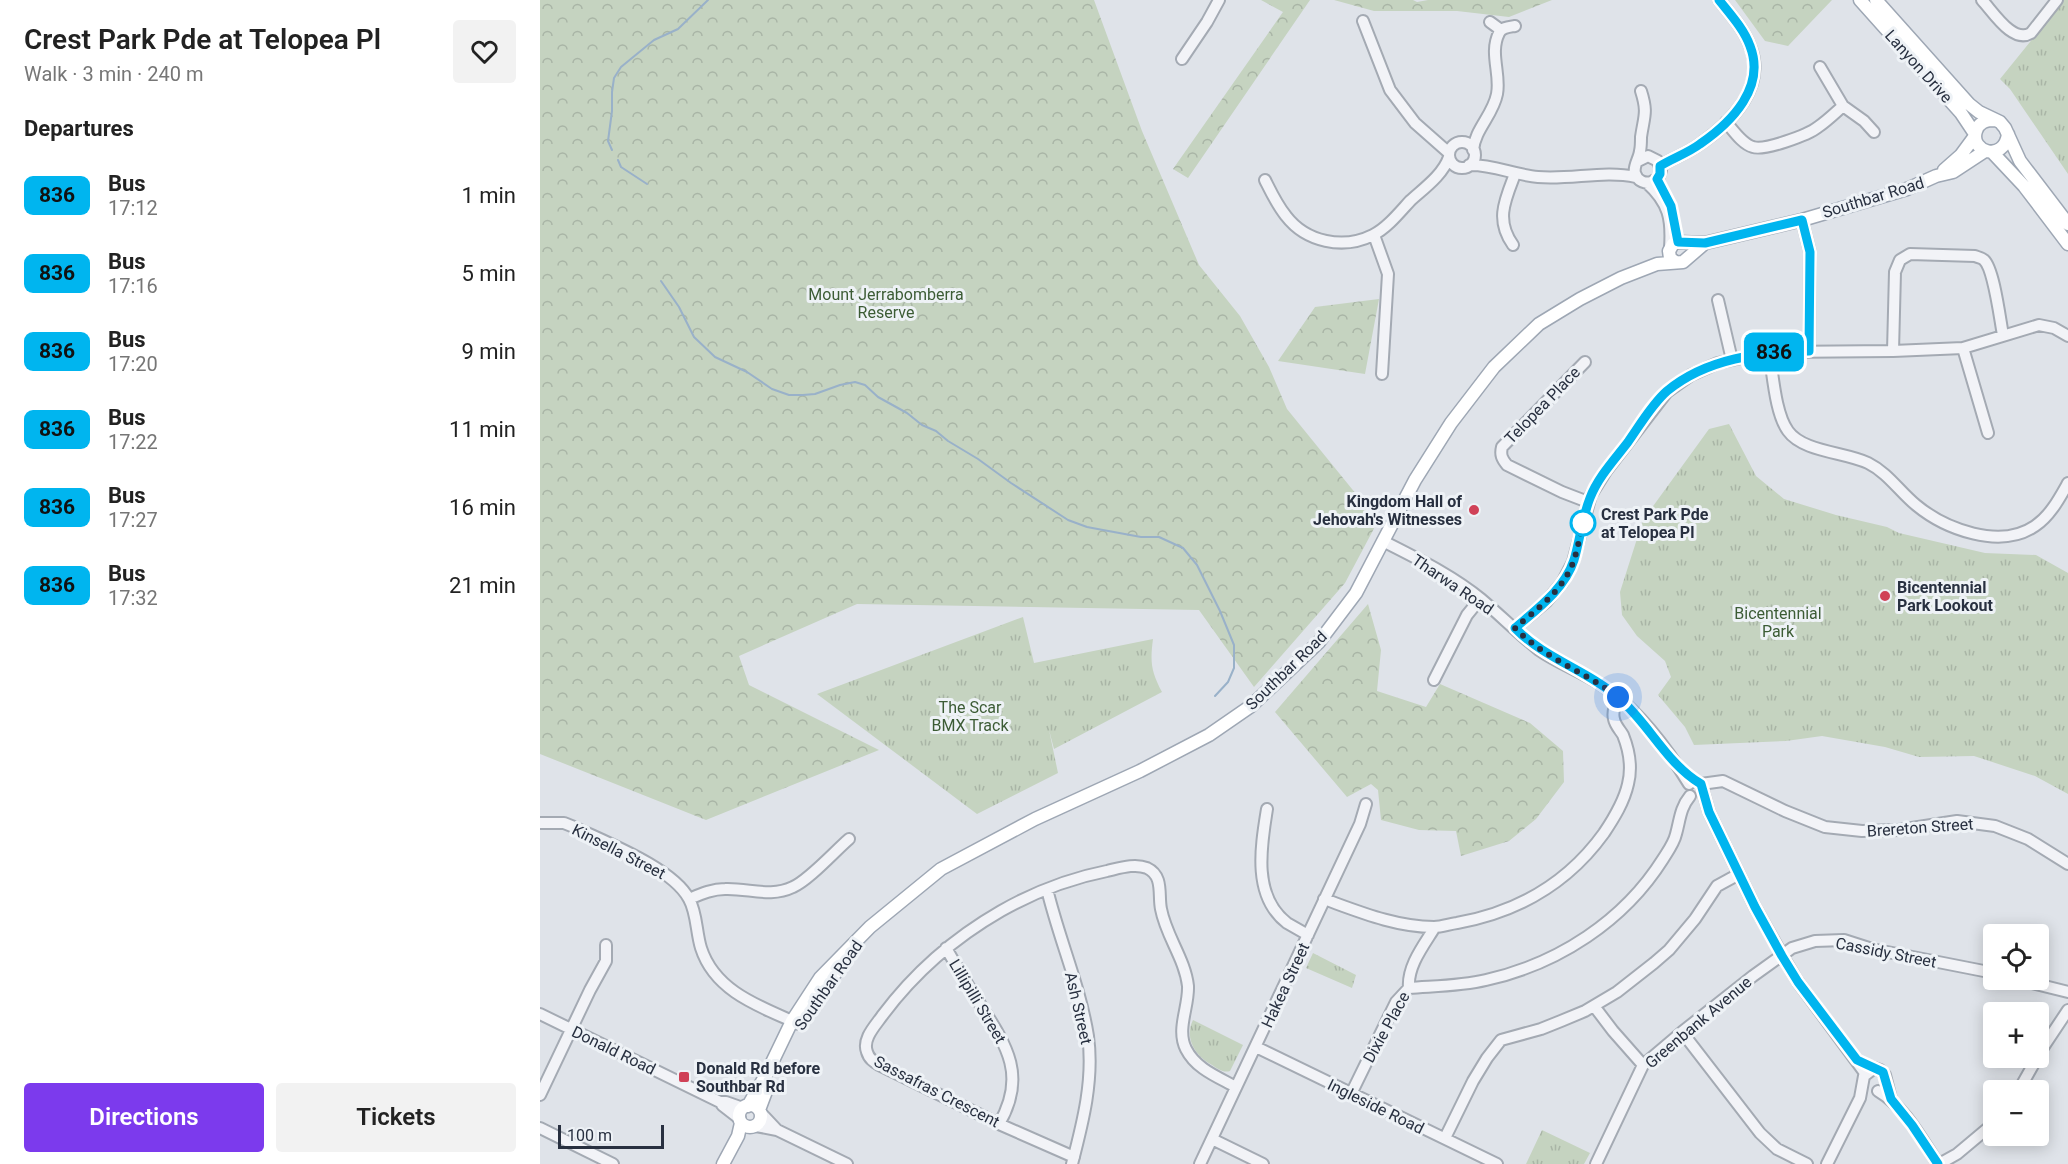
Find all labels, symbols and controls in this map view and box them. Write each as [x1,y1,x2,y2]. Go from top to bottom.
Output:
button: heart [453,20,516,83]
text: Crest Park Pde at Telopea Pl [24,23,381,56]
street label: Lanyon Drive [1881,26,1956,107]
text: Walk · 3 min · 240 m [24,62,203,86]
text: Departures [24,116,134,141]
text: Bus [108,171,146,196]
street label: Southbar Road [1820,173,1926,222]
text: 836 [39,183,75,207]
text: 1 min [461,183,516,208]
text: 17:12 [108,196,158,220]
text: Bus [108,249,146,274]
text: 836 [39,261,75,285]
text: 5 min [461,261,516,286]
text: 17:16 [108,274,158,298]
park label: Mount Jerrabomberra Reserve [808,285,964,322]
text: Bus [108,327,146,352]
line badge: 836 [1740,332,1808,372]
text: 836 [39,339,75,363]
text: 9 min [461,339,516,364]
text: 836 [1756,340,1792,364]
text: 17:20 [108,352,158,376]
street label: Telopea Place [1501,363,1584,448]
text: Bus [108,405,146,430]
text: 836 [39,417,75,441]
text: 11 min [449,417,516,442]
text: 17:22 [108,430,158,454]
text: Bus [108,483,146,508]
place label: Kingdom Hall of Jehovah's Witnesses [1313,492,1462,529]
text: 836 [39,495,75,519]
text: 16 min [449,495,516,520]
marker: Kingdom Hall of Jehovah's Witnesses [1467,503,1481,517]
place label: Crest Park Pde at Telopea Pl [1601,505,1709,542]
text: 17:27 [108,508,158,532]
marker: Crest Park Pde at Telopea Pl [1570,510,1596,536]
street label: Tharwa Road [1408,550,1497,619]
text: Bus [108,561,146,586]
text: 836 [39,573,75,597]
text: 21 min [449,573,516,598]
place label: Bicentennial Park Lookout [1897,578,1993,615]
text: 17:32 [108,586,158,610]
marker: Bicentennial Park Lookout [1878,589,1892,603]
park label: Bicentennial Park [1734,604,1822,641]
street label: Southbar Road [1242,627,1331,714]
your location [1603,682,1633,712]
park label: The Scar BMX Track [931,698,1009,735]
street label: Brereton Street [1866,814,1974,841]
street label: Kinsella Street [569,820,669,883]
map controls [1983,924,2049,1146]
button: locate [1983,924,2049,990]
street label: Cassidy Street [1834,933,1938,972]
street label: Southbar Road [790,937,866,1034]
street label: Hakea Street [1258,940,1313,1031]
street label: Lillipilli Street [945,956,1010,1047]
street label: Ash Street [1061,970,1096,1046]
street label: Greenbank Avenue [1641,972,1755,1072]
street label: Dixie Place [1359,988,1414,1066]
button: + [1983,1002,2049,1068]
street label: Donald Road [569,1022,659,1079]
street label: Sassafras Crescent [871,1052,1003,1131]
place label: Donald Rd before Southbar Rd [696,1059,821,1096]
marker: Donald Rd before Southbar Rd [677,1070,691,1084]
street label: Ingleside Road [1324,1075,1427,1138]
button: − [1983,1080,2049,1146]
button: Directions [24,1083,264,1152]
button: Tickets [276,1083,516,1152]
scale bar [558,1122,664,1150]
text: 100 m [567,1126,612,1145]

